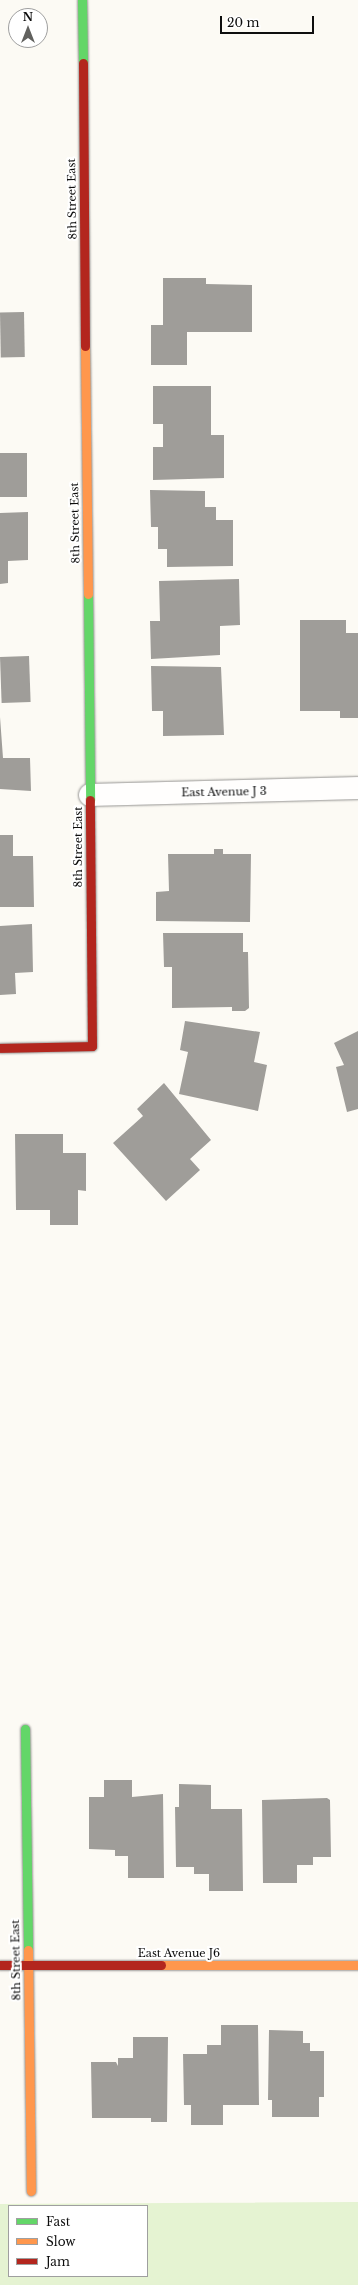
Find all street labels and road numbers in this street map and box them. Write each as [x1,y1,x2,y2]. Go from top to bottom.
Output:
street label: 8th Street East [65,158,79,240]
street label: 8th Street East [68,482,82,564]
street label: East Avenue J 3 [181,785,267,799]
street label: 8th Street East [71,806,85,888]
street label: 8th Street East [9,1919,23,2001]
street label: East Avenue J6 [138,1946,220,1960]

